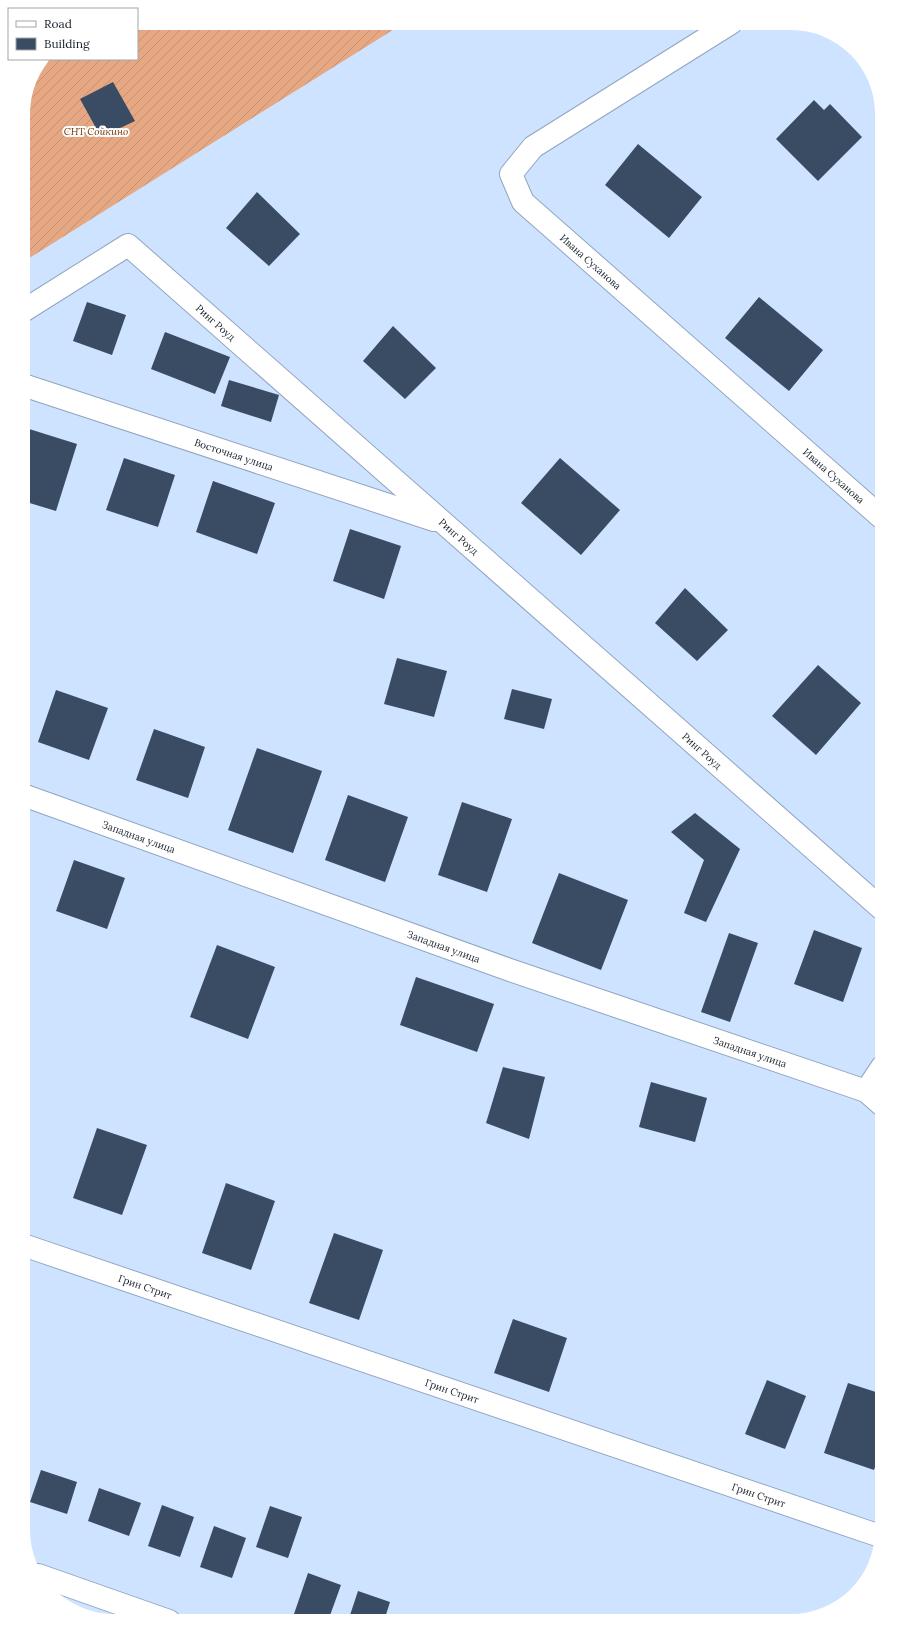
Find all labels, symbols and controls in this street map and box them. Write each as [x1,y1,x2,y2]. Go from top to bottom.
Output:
legend [8,8,138,60]
text: Road [44,16,72,31]
text: Building [44,36,90,51]
park label: СНТ Сойкино [64,125,128,138]
street label: Ивана Суханова [557,231,624,292]
street label: Ринг Роуд [193,301,238,343]
street label: Восточная улица [193,435,275,473]
street label: Ивана Суханова [800,445,867,506]
street label: Ринг Роуд [436,515,482,557]
street label: Ринг Роуд [680,730,725,772]
street label: Западная улица [100,817,177,856]
street label: Западная улица [405,927,482,965]
street label: Западная улица [712,1033,789,1070]
street label: Грин Стрит [117,1271,174,1302]
street label: Грин Стрит [423,1376,480,1406]
street label: Грин Стрит [730,1480,787,1510]

